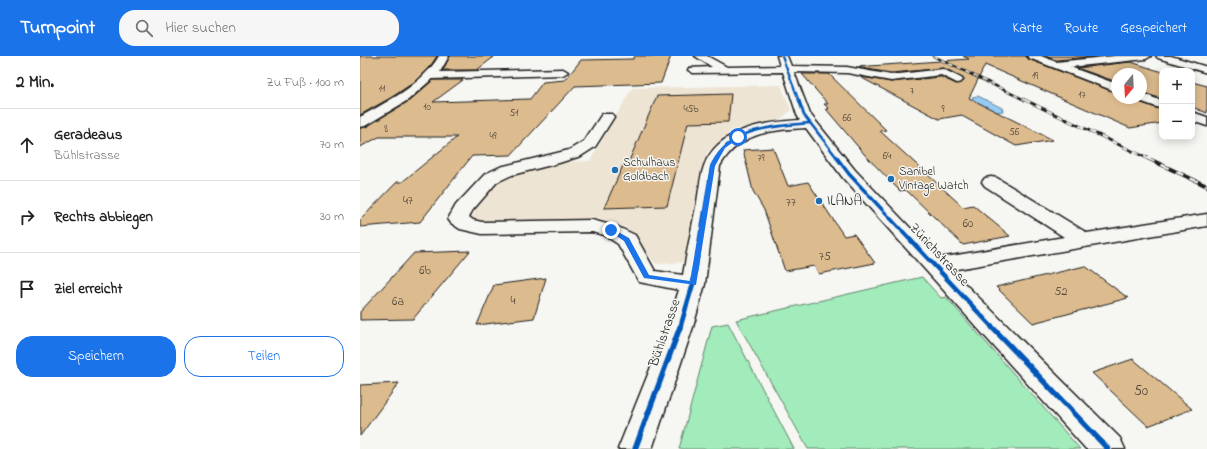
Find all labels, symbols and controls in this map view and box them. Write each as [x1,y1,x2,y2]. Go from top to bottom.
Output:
search box [119,10,399,46]
text: Turnpoint [20,15,95,42]
icon: search [133,17,155,39]
text: Hier suchen [165,17,236,39]
text: Karte [1013,18,1042,39]
text: Route [1064,18,1098,39]
text: Gespeichert [1120,18,1187,39]
north arrow [1111,68,1147,104]
map controls [1159,68,1195,140]
button: + [1159,68,1195,104]
house number: 19 [1032,69,1038,84]
text: 2 Min. [16,70,54,95]
text: Zu Fuß · 100 m [266,73,344,92]
house number: 11 [379,82,385,97]
house number: 7 [910,84,914,99]
house number: 17 [1078,88,1086,103]
house number: 10 [423,100,431,115]
house number: 45b [683,102,699,117]
house number: 9 [941,102,945,117]
button: − [1159,104,1195,140]
house number: 51 [510,106,518,121]
house number: 66 [843,111,852,126]
house number: 8 [384,122,388,137]
text: Geradeaus [54,124,122,146]
house number: 56 [1009,125,1020,140]
route start [729,128,747,146]
house number: 49 [489,129,497,144]
icon: ahead [16,134,38,156]
text: 70 m [320,135,344,154]
text: Bühlstrasse [54,146,120,165]
house number: 64 [883,149,891,164]
house number: 79 [757,151,765,166]
place label: Schulhaus Goldbach [623,154,676,186]
place label: Sanibel Vintage Watch [898,163,969,196]
marker: Schulhaus Goldbach [610,165,620,175]
marker: Sanibel Vintage Watch [886,174,896,184]
place label: ILANA [827,191,862,212]
house number: 47 [403,192,413,210]
house number: 77 [786,194,796,212]
marker: ILANA [814,196,824,206]
icon: right [16,206,38,228]
text: Rechts abbiegen [54,206,153,228]
text: 30 m [320,207,344,226]
house number: 60 [963,215,973,233]
street label: Zürichstrasse [904,219,974,292]
route end [602,221,620,239]
house number: 75 [819,248,831,266]
house number: 6b [419,262,431,280]
icon: arrive [16,278,38,300]
text: Ziel erreicht [54,278,122,300]
house number: 52 [1055,283,1067,301]
house number: 4 [511,292,516,310]
house number: 6a [392,293,404,311]
street label: Bühlstrasse [643,296,687,371]
button: Speichern [16,336,176,377]
button: Teilen [184,336,344,377]
house number: 50 [1134,381,1148,402]

